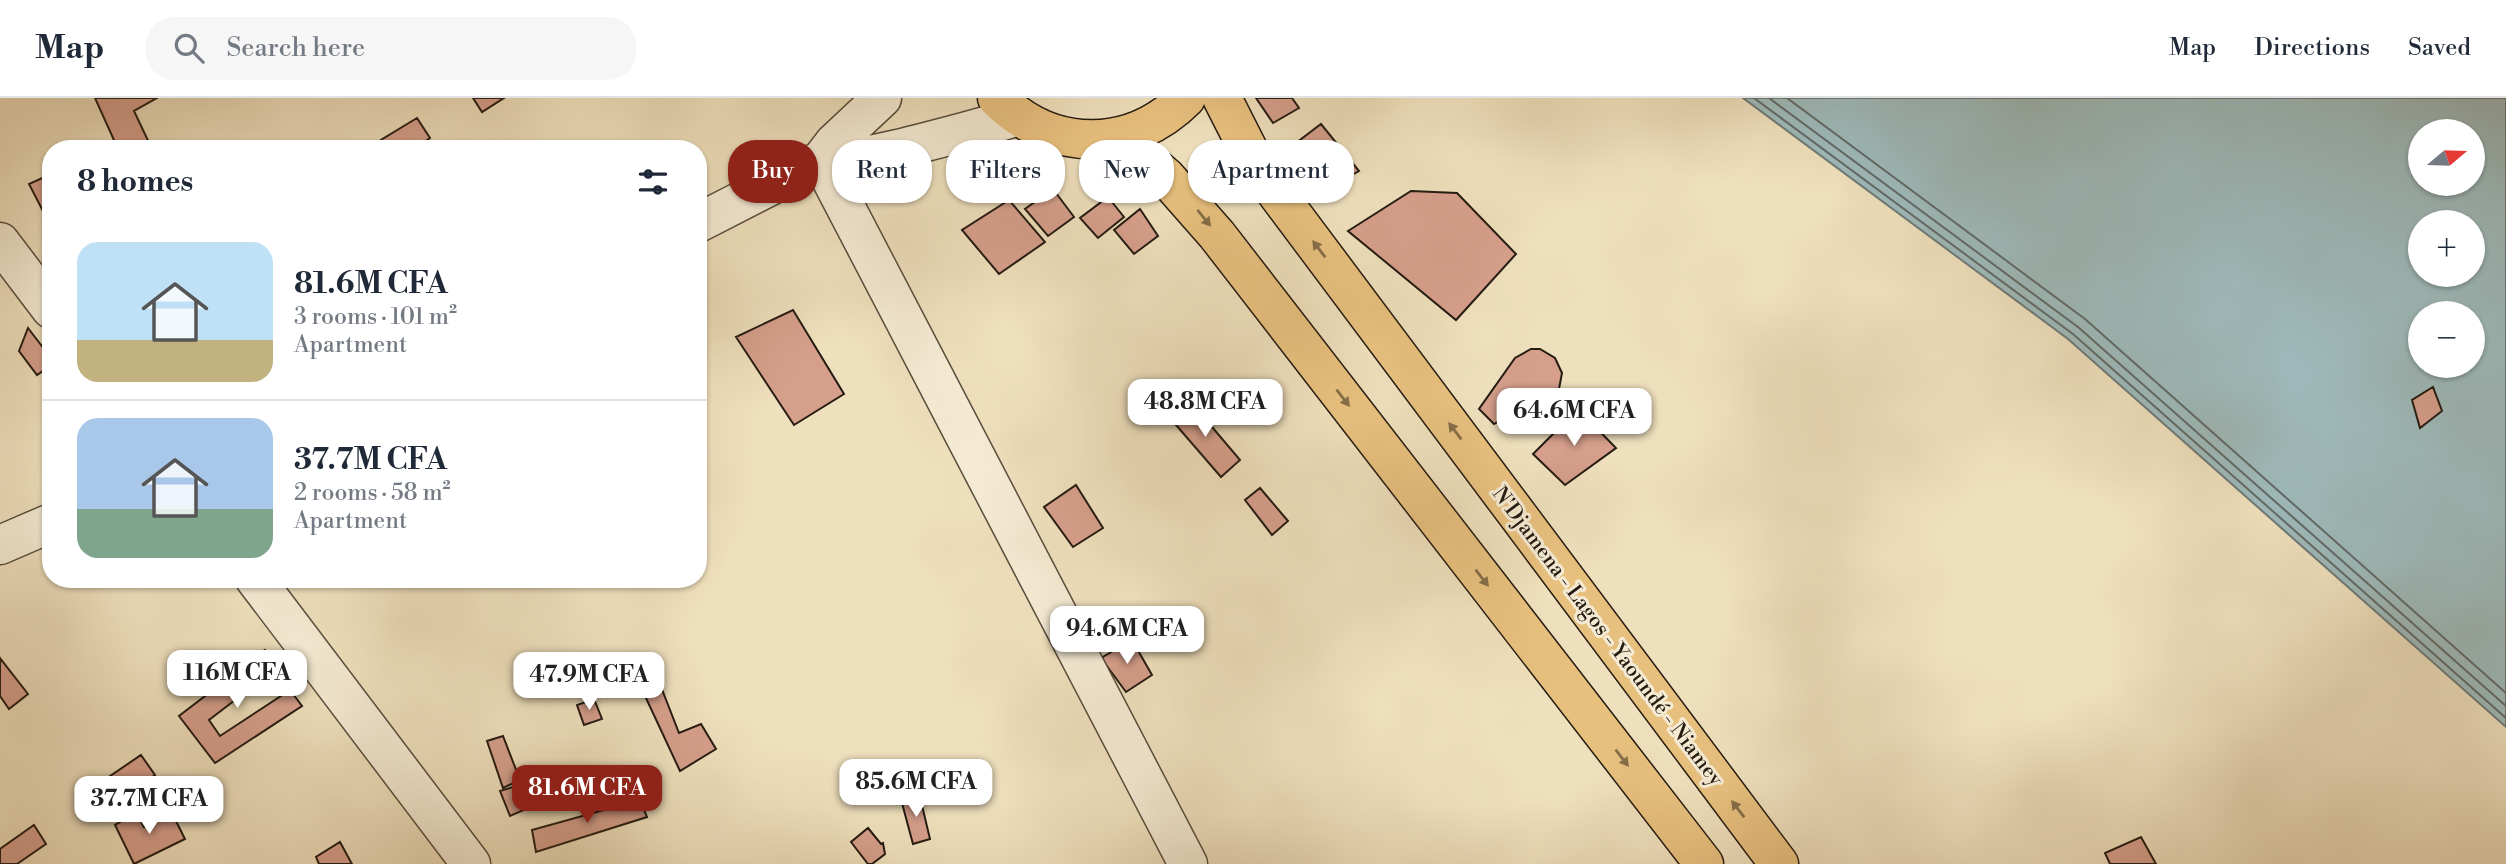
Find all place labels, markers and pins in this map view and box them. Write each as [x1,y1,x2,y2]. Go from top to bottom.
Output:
pin: 48.8M CFA [1125,380,1285,439]
pin: 64.6M CFA [1494,388,1654,448]
pin: 94.6M CFA [1047,606,1207,666]
pin: 116M CFA [165,650,309,710]
pin: 47.9M CFA [509,652,669,712]
pin: 85.6M CFA [836,760,996,819]
pin: 81.6M CFA [507,766,667,825]
pin: 37.7M CFA [69,776,229,836]

